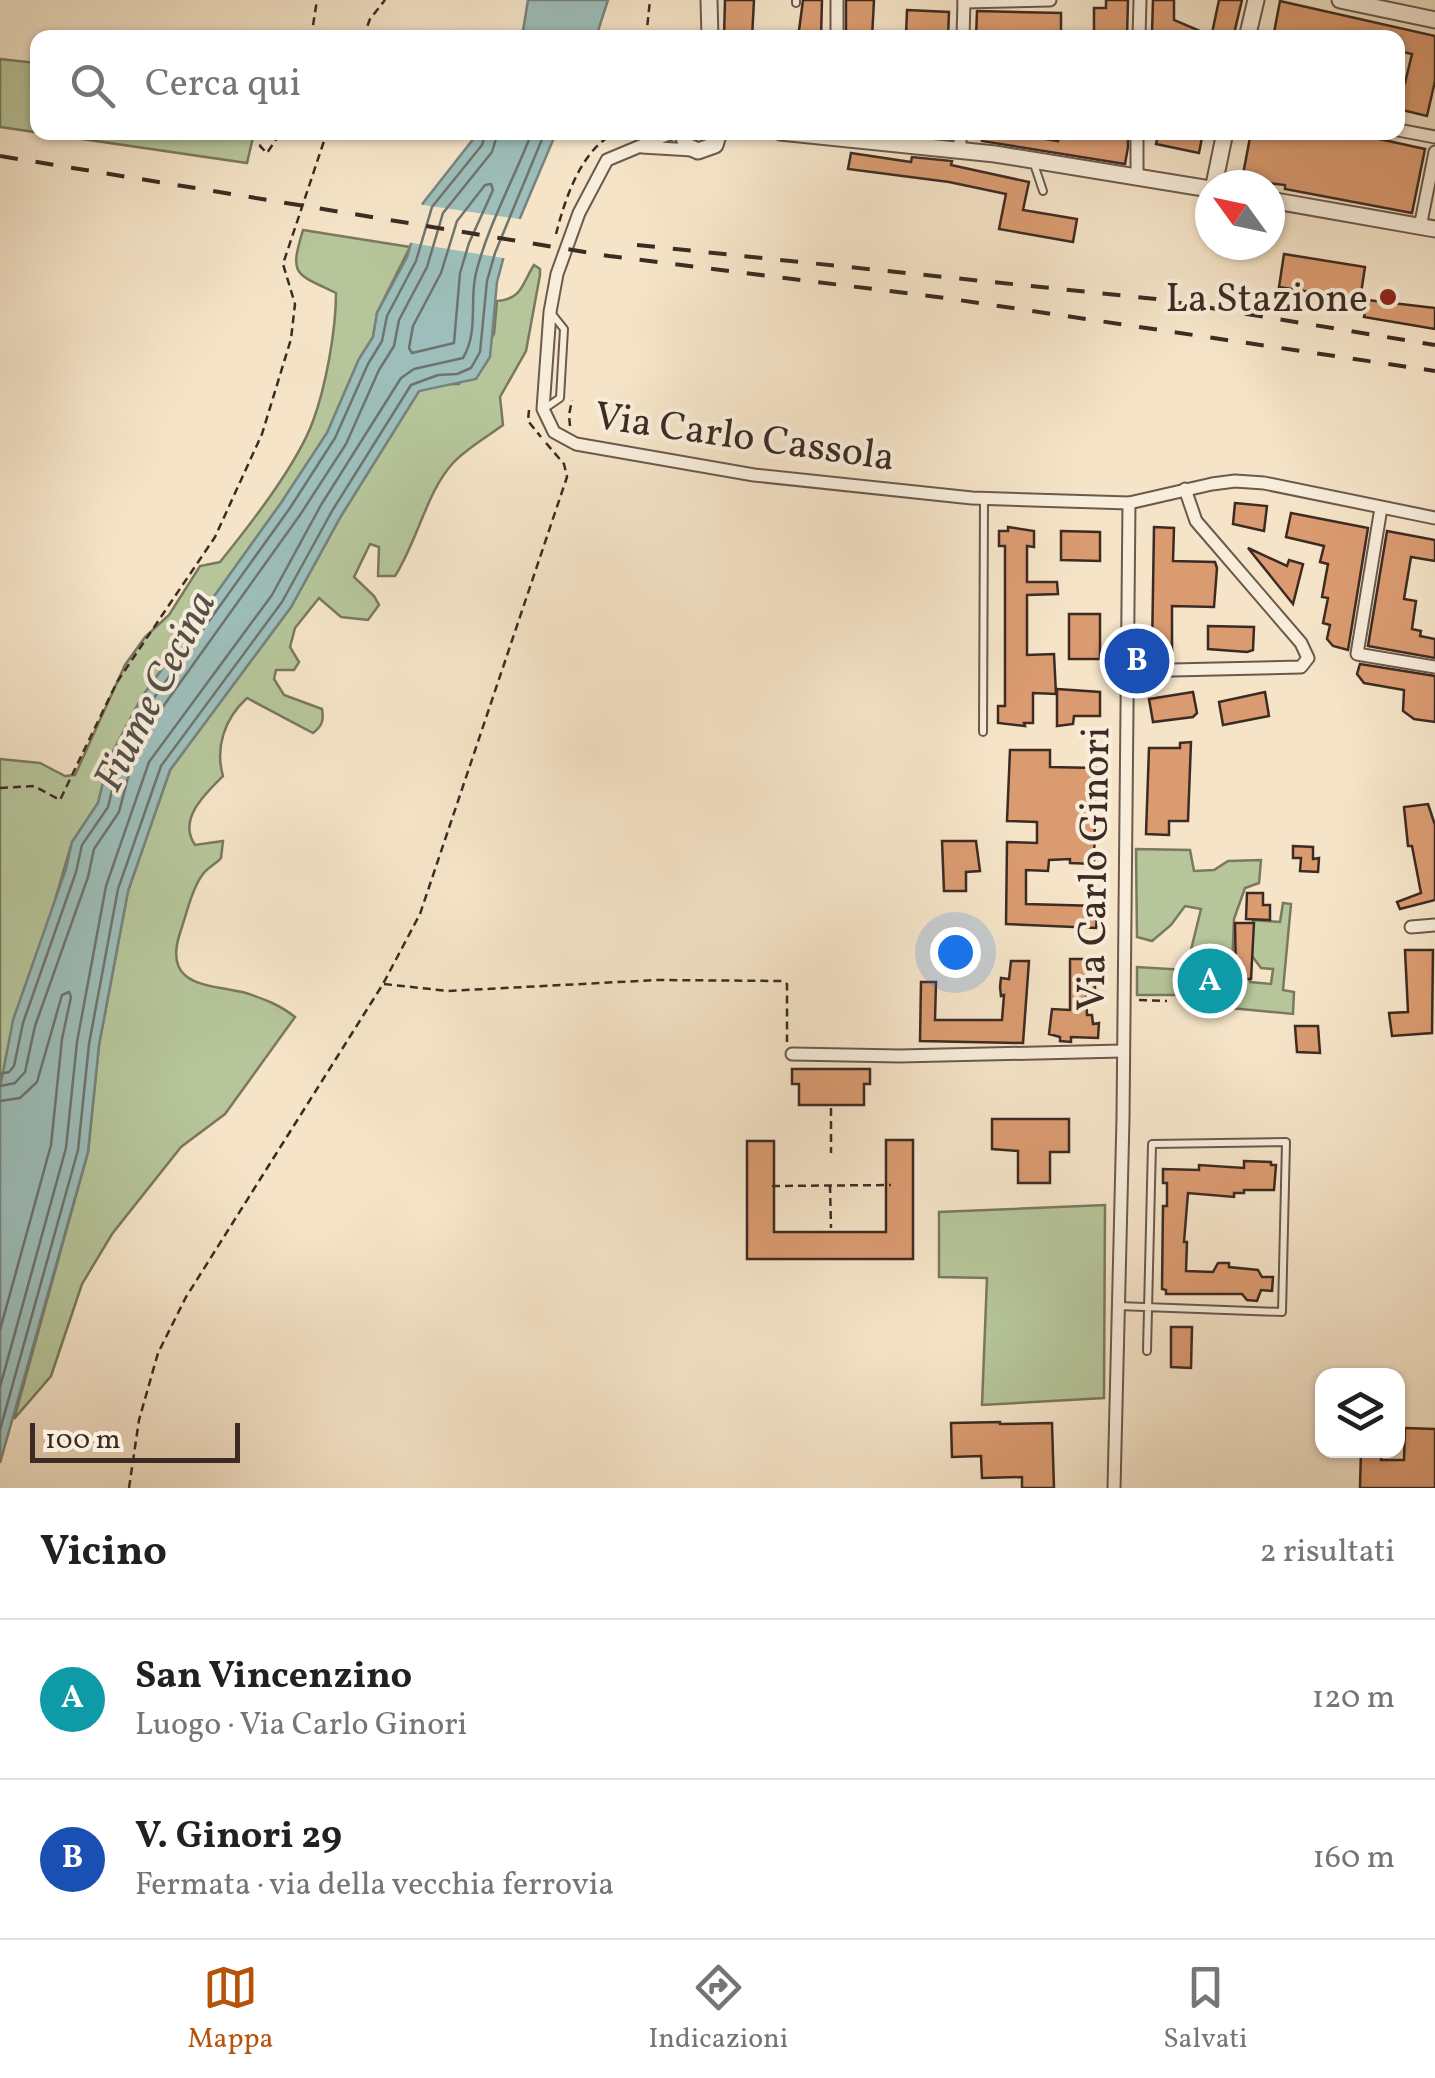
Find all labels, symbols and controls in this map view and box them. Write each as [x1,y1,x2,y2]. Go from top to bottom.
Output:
search box [30,30,1405,140]
icon: search [65,58,120,113]
text: Cerca qui [145,59,301,112]
north arrow [1195,170,1285,260]
place label: La Stazione [1165,273,1368,329]
marker: La Stazione [1377,286,1399,308]
street label: Via Carlo Cassola [591,390,898,488]
water label: Fiume Cecina [81,582,233,803]
pin: B [1104,624,1170,698]
street label: Via Carlo Ginori [1066,726,1126,1012]
your location [930,927,981,978]
pin: A [1178,944,1242,1018]
map controls [1315,1368,1405,1458]
button: layers [1315,1368,1405,1458]
scale bar [30,1418,240,1462]
text: 100 m [45,1421,120,1460]
text: Vicino [40,1524,167,1583]
text: 2 risultati [1260,1531,1395,1575]
text: San Vincenzino [135,1651,412,1704]
text: A [61,1677,84,1721]
text: 120 m [1312,1677,1395,1721]
text: Luogo · Via Carlo Ginori [135,1704,467,1748]
text: V. Ginori 29 [135,1811,342,1864]
text: B [62,1837,83,1881]
text: 160 m [1312,1837,1395,1881]
text: Fermata · via della vecchia ferrovia [135,1864,614,1908]
tab: Mappa [187,1960,274,2059]
tab: Indicazioni [648,1960,788,2059]
tab: Salvati [1163,1960,1248,2059]

